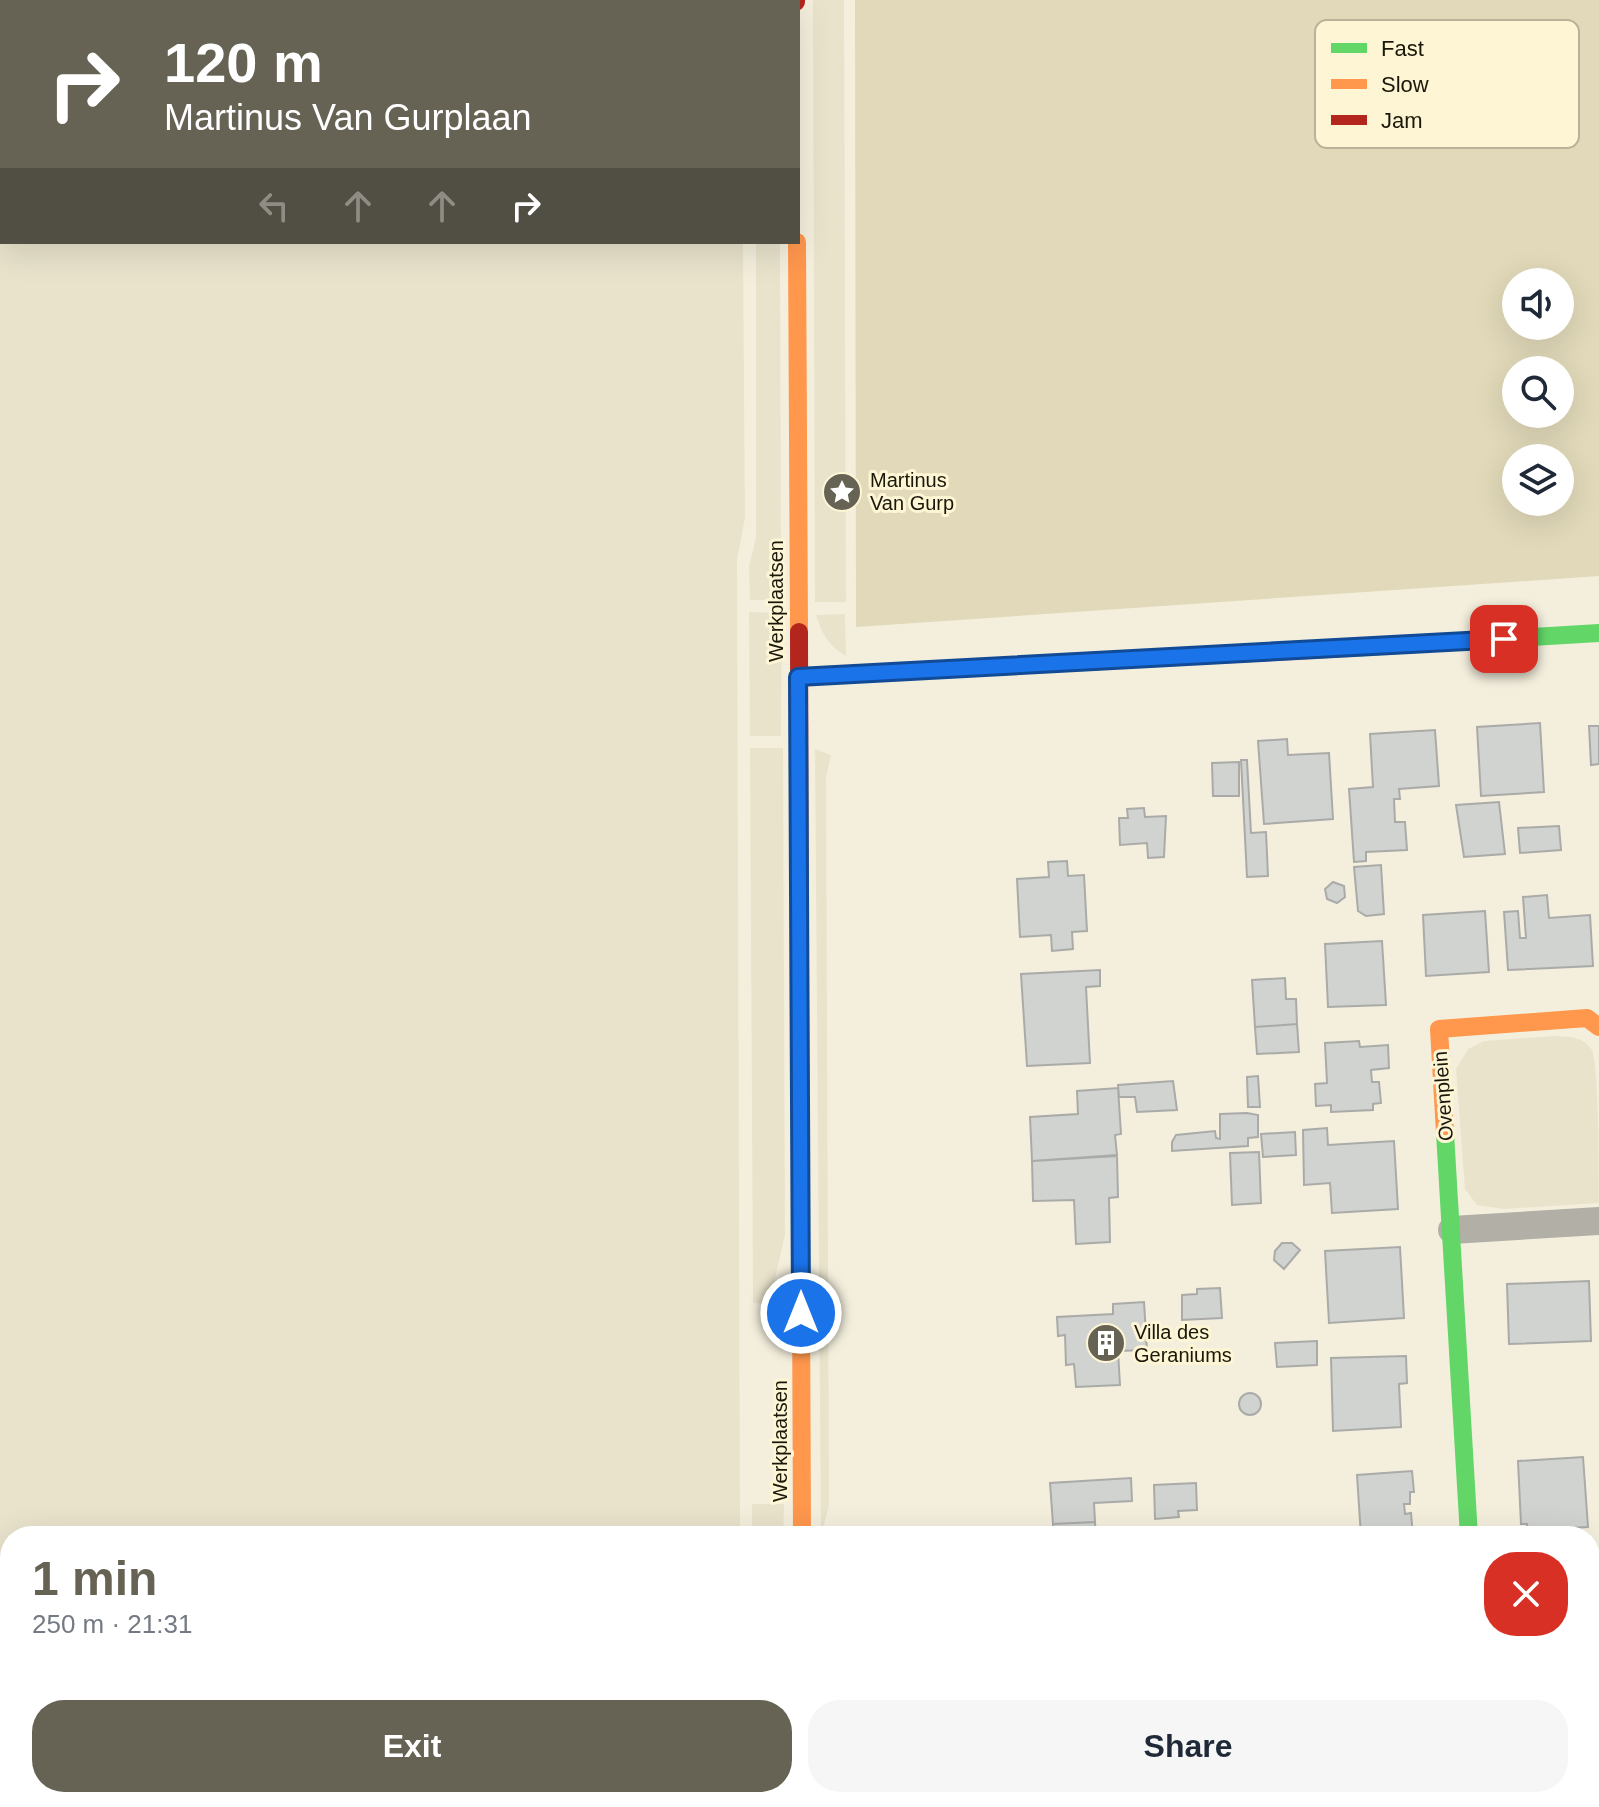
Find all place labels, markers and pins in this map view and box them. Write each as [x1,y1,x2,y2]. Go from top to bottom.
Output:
place label: Martinus Van Gurp [870,469,954,514]
place icon: Martinus Van Gurp [821,471,863,513]
pin [1470,605,1538,673]
place label: Villa des Geraniums [1134,1321,1232,1366]
building icon: Villa des Geraniums [1085,1322,1127,1364]

